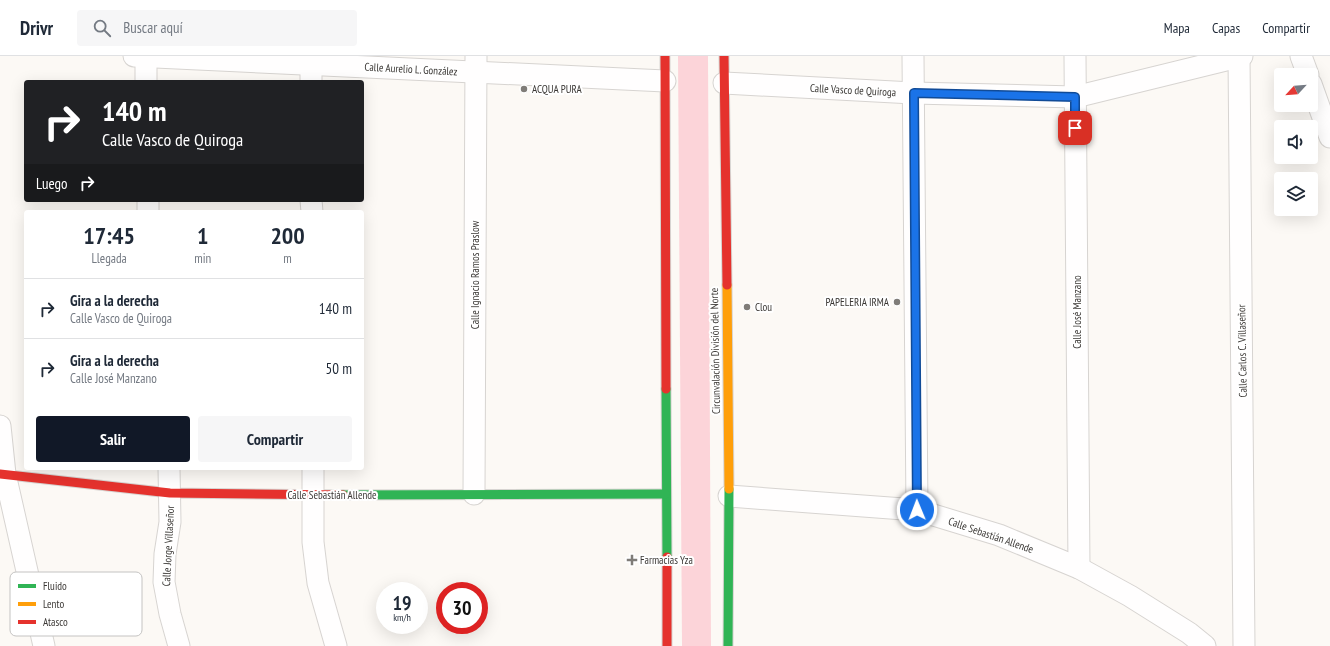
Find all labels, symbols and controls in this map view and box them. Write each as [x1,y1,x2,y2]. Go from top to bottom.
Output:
search box [77,10,357,46]
text: Drivr [20,16,53,40]
icon: search [91,17,113,39]
text: Buscar aquí [123,18,183,37]
text: Mapa [1164,19,1190,37]
text: Capas [1212,19,1240,37]
text: Compartir [1262,19,1310,37]
street label: Calle Aurelio L. González [364,60,458,78]
north arrow [1274,68,1318,112]
map controls [1274,68,1318,216]
street label: Calle Vasco de Quiroga [810,81,896,99]
place label: ACQUA PURA [532,82,582,96]
marker: ACQUA PURA [519,84,529,94]
text: 140 m [102,92,166,129]
icon: right [36,96,88,148]
pin [1058,111,1092,145]
icon: arrive [1064,117,1086,139]
button: sound [1274,120,1318,164]
text: Calle Vasco de Quiroga [102,128,243,151]
icon: right [76,172,98,194]
button: layers [1274,172,1318,216]
text: Luego [36,174,68,193]
text: 17:45 [83,220,135,251]
text: 1 [197,220,208,251]
text: 200 [270,220,305,251]
street label: Calle Ignacio Ramos Praslow [468,220,482,329]
text: Llegada [91,250,127,267]
text: min [194,250,211,267]
text: m [283,250,292,267]
street label: Calle José Manzano [1070,275,1084,349]
street label: Circunvalación División del Norte [707,287,723,414]
text: Gira a la derecha [70,291,159,310]
place label: PAPELERIA IRMA [825,295,890,309]
marker: PAPELERIA IRMA [892,297,902,307]
icon: right [36,298,58,320]
text: 140 m [319,299,352,318]
place label: Clou [755,300,772,314]
marker: Clou [742,302,752,312]
street label: Calle Carlos C. Villaseñor [1234,304,1250,398]
text: Calle Vasco de Quiroga [70,310,172,327]
text: Gira a la derecha [70,351,159,370]
icon: right [36,358,58,380]
text: 50 m [326,359,352,378]
text: Calle José Manzano [70,370,157,387]
button: Salir [36,416,190,462]
button: Compartir [198,416,352,462]
street label: Calle Sebastián Allende [287,488,377,502]
position arrow [896,489,938,531]
street label: Calle Jorge Villaseñor [159,505,177,587]
street label: Calle Sebastián Allende [947,514,1036,556]
place label: Farmacias Yza [640,553,693,567]
marker: Farmacias Yza [627,555,637,565]
legend [10,572,142,636]
text: Fluido [43,579,67,593]
speed limit sign: 30 [436,582,488,634]
text: 19 [392,590,412,616]
text: Lento [43,597,64,611]
text: km/h [393,611,411,624]
text: Atasco [43,615,68,629]

